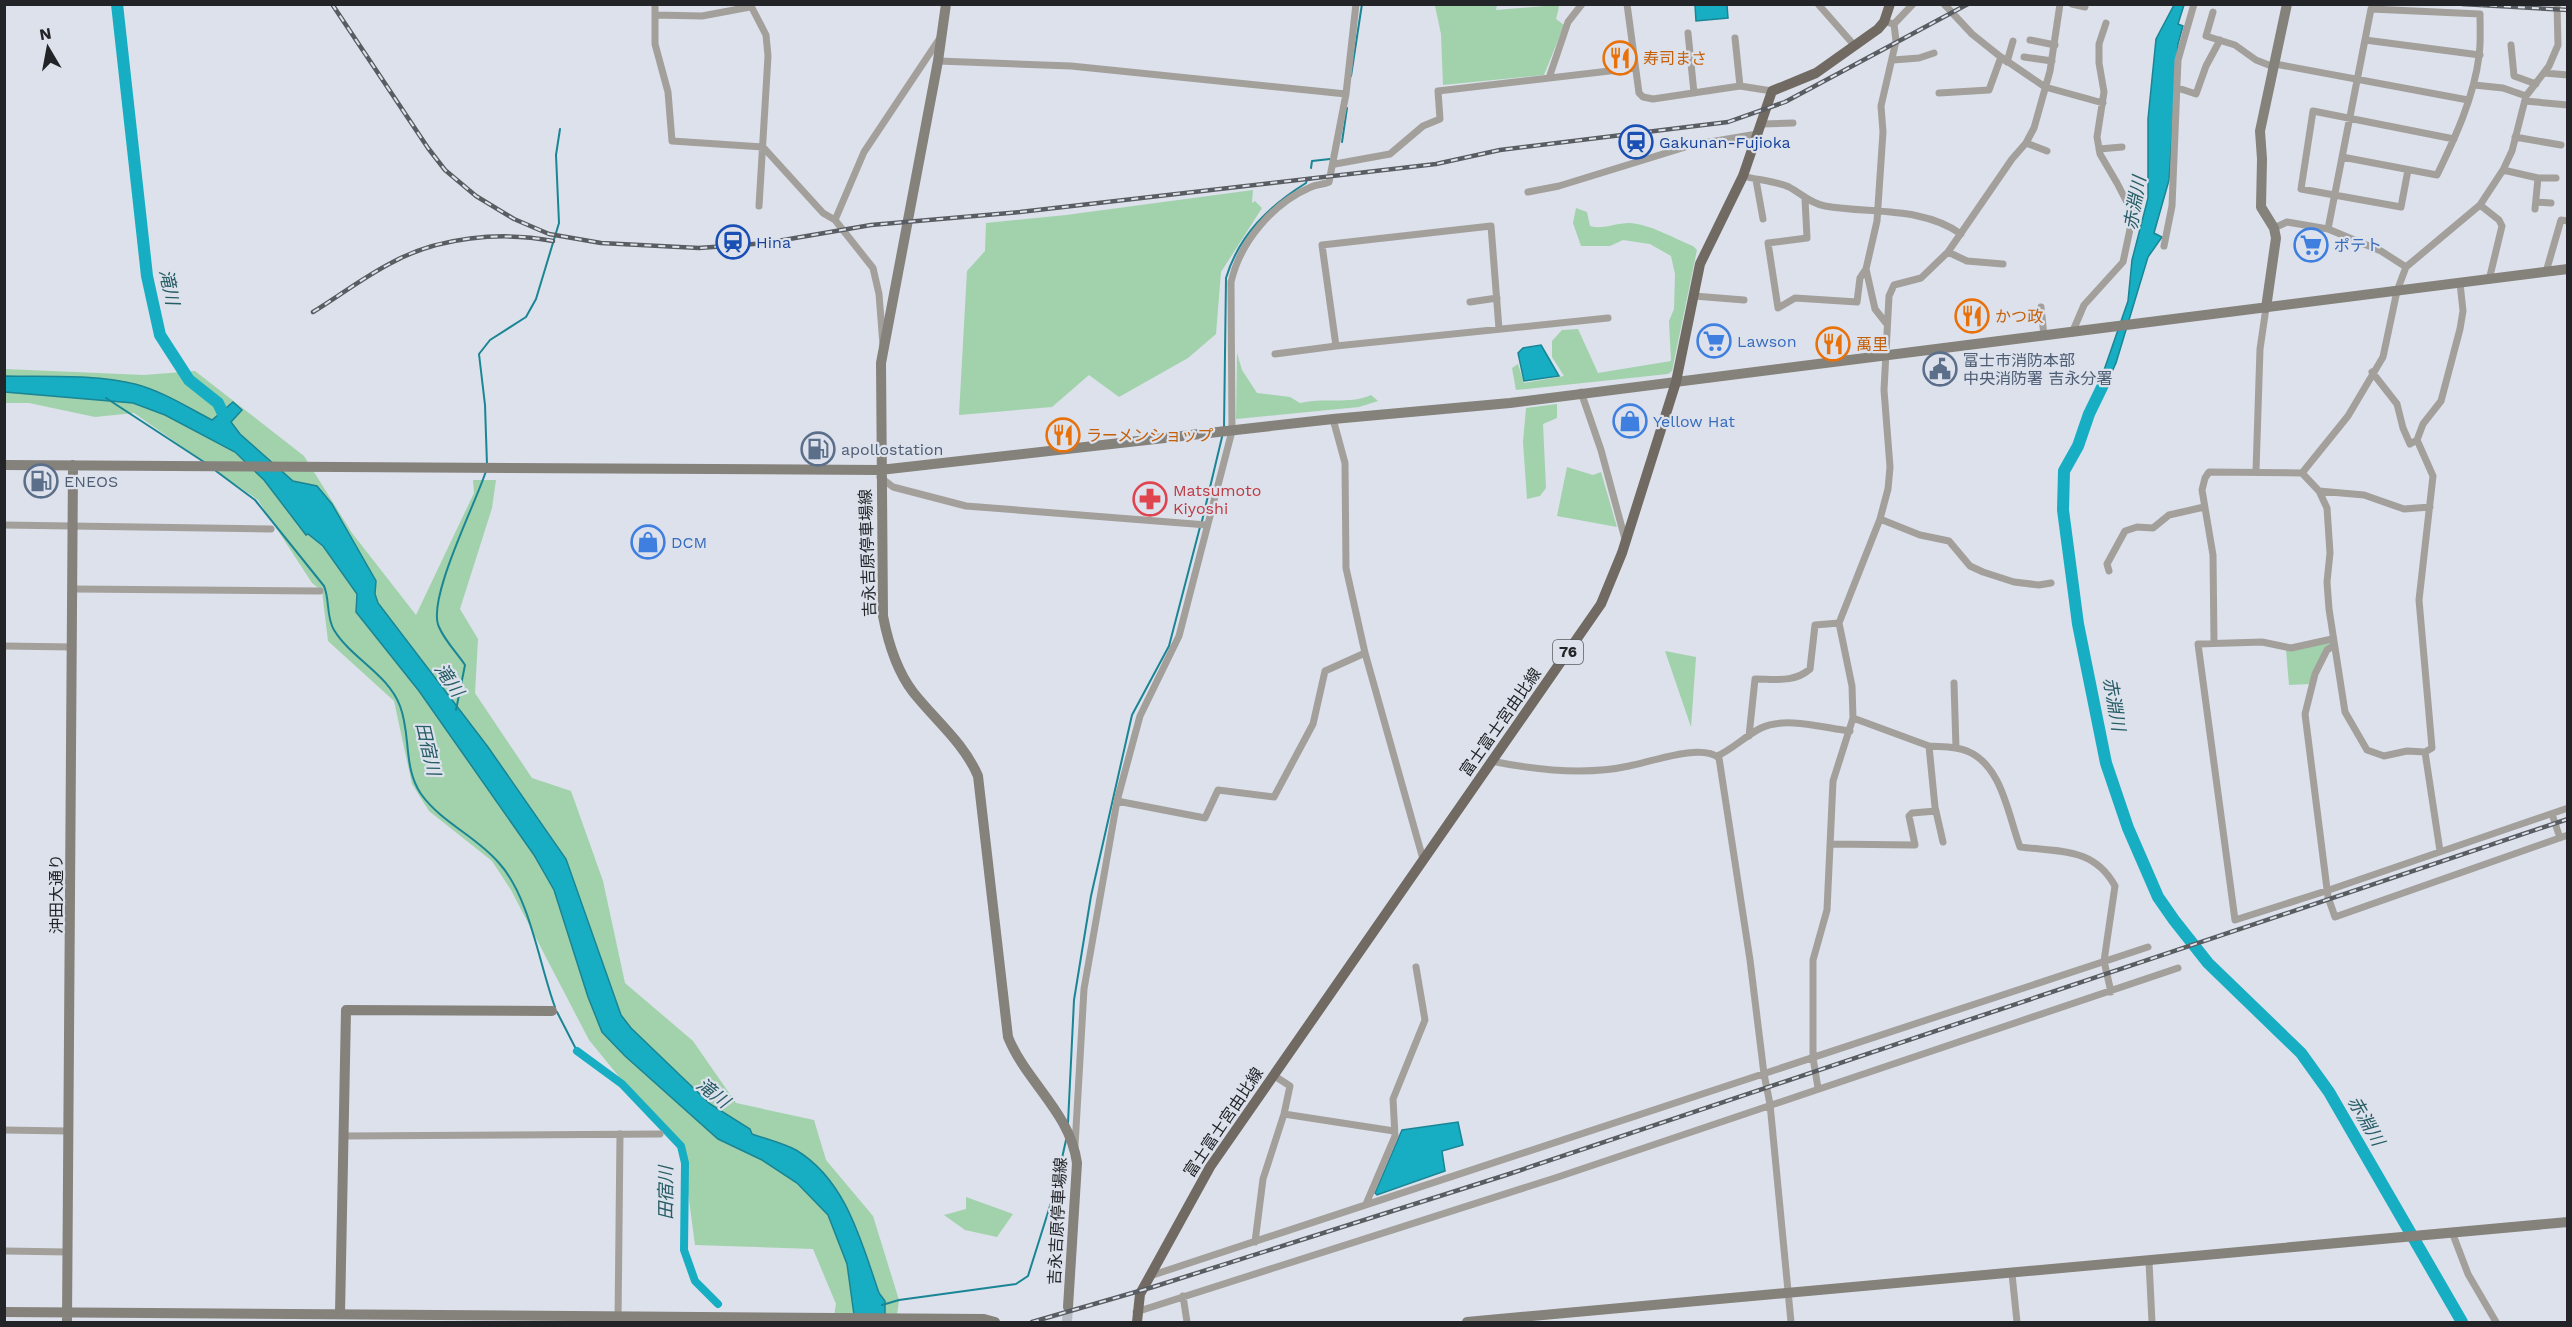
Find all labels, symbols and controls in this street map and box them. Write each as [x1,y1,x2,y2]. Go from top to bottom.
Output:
north arrow [18,18,78,78]
text: N [38,23,53,44]
restaurant icon: 寿司まさ [1602,40,1638,76]
place label: 寿司まさ [1643,49,1707,68]
station icon: Gakunan-Fujioka [1618,124,1654,160]
place label: Gakunan-Fujioka [1659,133,1791,152]
water label: 赤淵川 [2119,173,2150,231]
station icon: Hina [715,224,751,260]
supermarket icon: ポテト [2293,227,2329,263]
place label: Hina [756,233,791,252]
place label: ポテト [2334,236,2382,255]
water label: 滝川 [155,267,184,309]
restaurant icon: かつ政 [1954,298,1990,334]
place label: かつ政 [1995,307,2043,326]
supermarket icon: Lawson [1696,323,1732,359]
restaurant icon: 萬里 [1815,326,1851,362]
place label: Lawson [1737,332,1797,351]
place label: 萬里 [1856,335,1888,354]
public building icon: 富士市消防本部 中央消防署 吉永分署 [1922,351,1958,387]
place label: 富士市消防本部 中央消防署 吉永分署 [1963,351,2112,388]
shop icon: Yellow Hat [1612,403,1648,439]
place label: Yellow Hat [1653,412,1735,431]
restaurant icon: ラーメンショップ [1045,417,1081,453]
place label: ラーメンショップ [1086,426,1213,445]
fuel station icon: apollostation [800,431,836,467]
place label: apollostation [841,440,943,459]
fuel station icon: ENEOS [23,463,59,499]
place label: ENEOS [64,472,118,491]
pharmacy icon: Matsumoto Kiyoshi [1132,481,1168,517]
place label: Matsumoto Kiyoshi [1173,481,1261,518]
street label: 吉永吉原停車場線 [856,489,879,617]
shop icon: DCM [630,524,666,560]
place label: DCM [671,533,707,552]
road number: 76 [1553,640,1583,664]
water label: 滝川 [431,659,469,702]
street label: 富士富士宮由比線 [1456,664,1545,780]
water label: 赤淵川 [2099,676,2130,734]
water label: 田宿川 [412,720,445,780]
street label: 沖田大通り [47,854,66,934]
street label: 富士富士宮由比線 [1180,1064,1267,1181]
water label: 滝川 [693,1073,736,1113]
water label: 赤淵川 [2344,1092,2390,1151]
street label: 吉永吉原停車場線 [1045,1157,1070,1285]
water label: 田宿川 [655,1164,676,1220]

